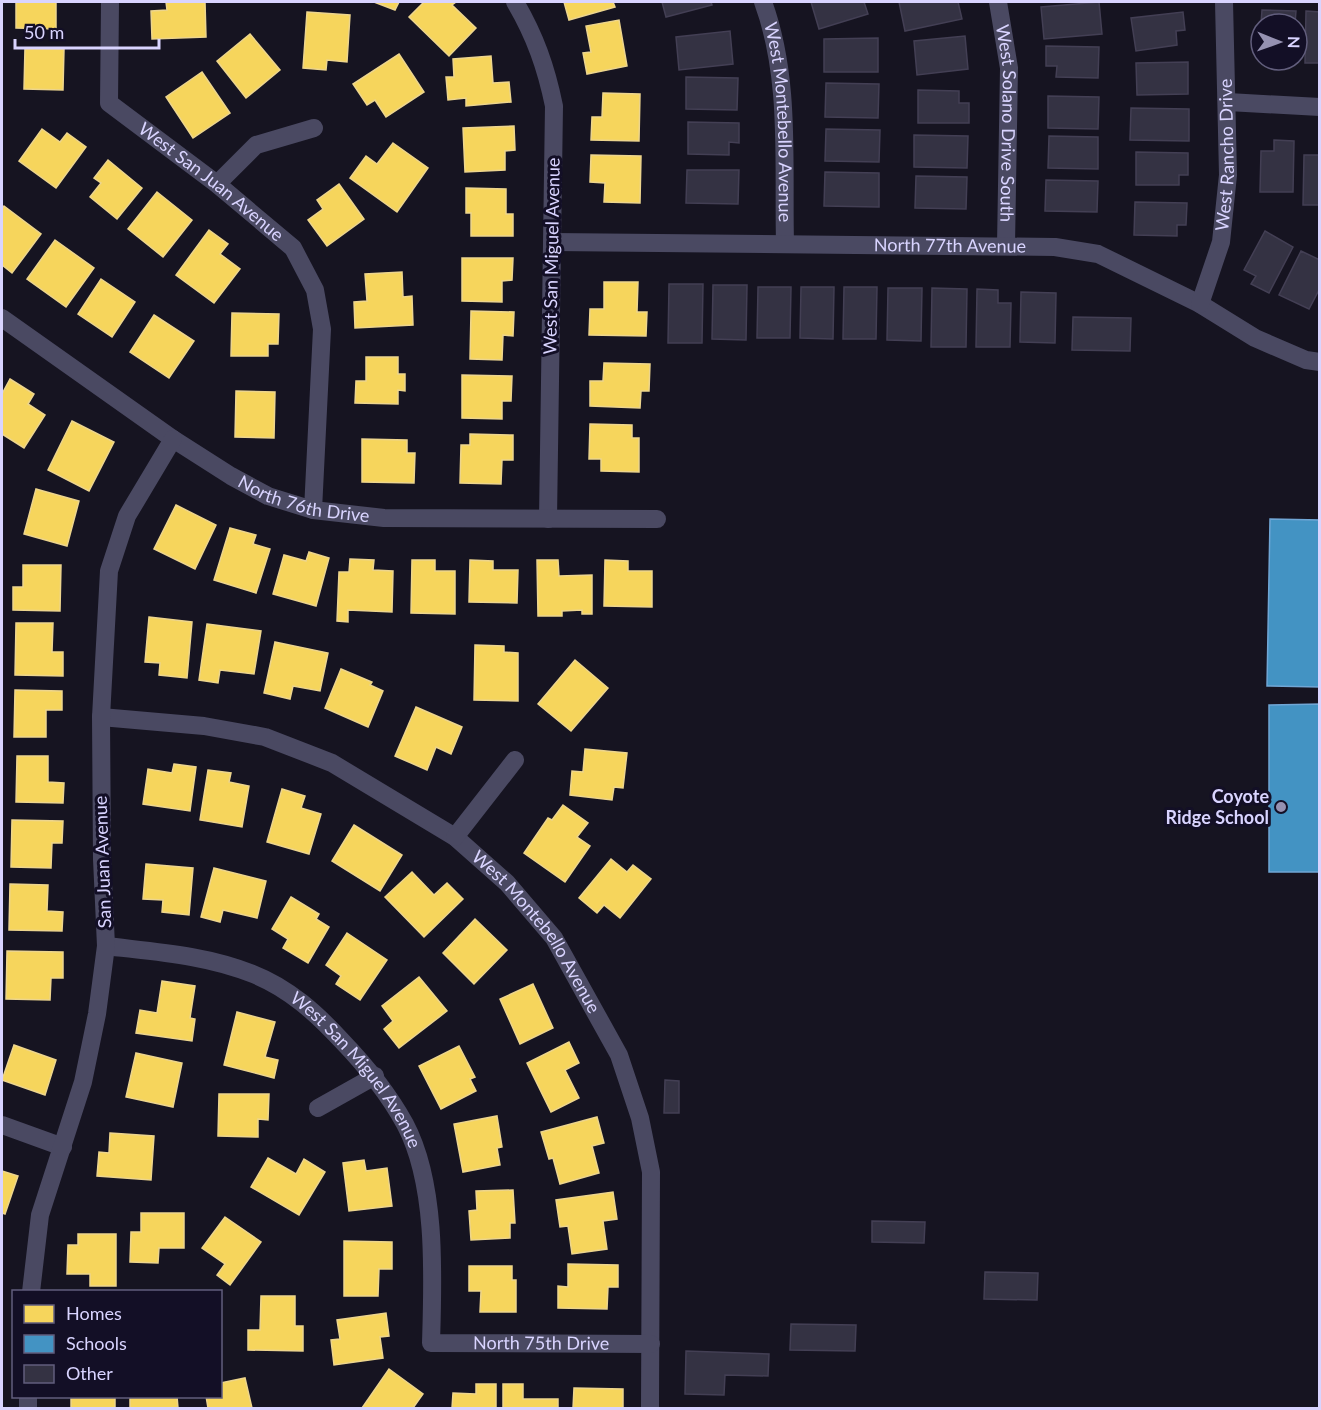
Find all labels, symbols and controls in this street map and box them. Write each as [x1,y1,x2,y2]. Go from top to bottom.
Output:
scale bar [15,12,159,50]
north arrow [1249,12,1309,72]
street label: West Montebello Avenue [760,20,797,222]
text: 50 m [24,21,64,43]
street label: West Solano Drive South [992,23,1021,222]
text: N [1285,36,1304,49]
street label: West Rancho Drive [1210,78,1238,232]
street label: West San Juan Avenue [135,117,289,245]
street label: West San Miguel Avenue [538,157,564,355]
street label: North 77th Avenue [874,233,1026,257]
street label: North 76th Drive [235,470,371,526]
place label: Coyote Ridge School [1166,785,1269,828]
street label: San Juan Avenue [89,795,115,929]
marker: Coyote Ridge School [1274,800,1288,814]
street label: West Montebello Avenue [468,845,606,1017]
street label: West San Miguel Avenue [287,986,426,1151]
legend [12,1290,222,1398]
text: Homes [66,1302,122,1324]
street label: North 75th Drive [473,1331,609,1354]
text: Schools [66,1332,127,1354]
text: Other [66,1362,113,1384]

